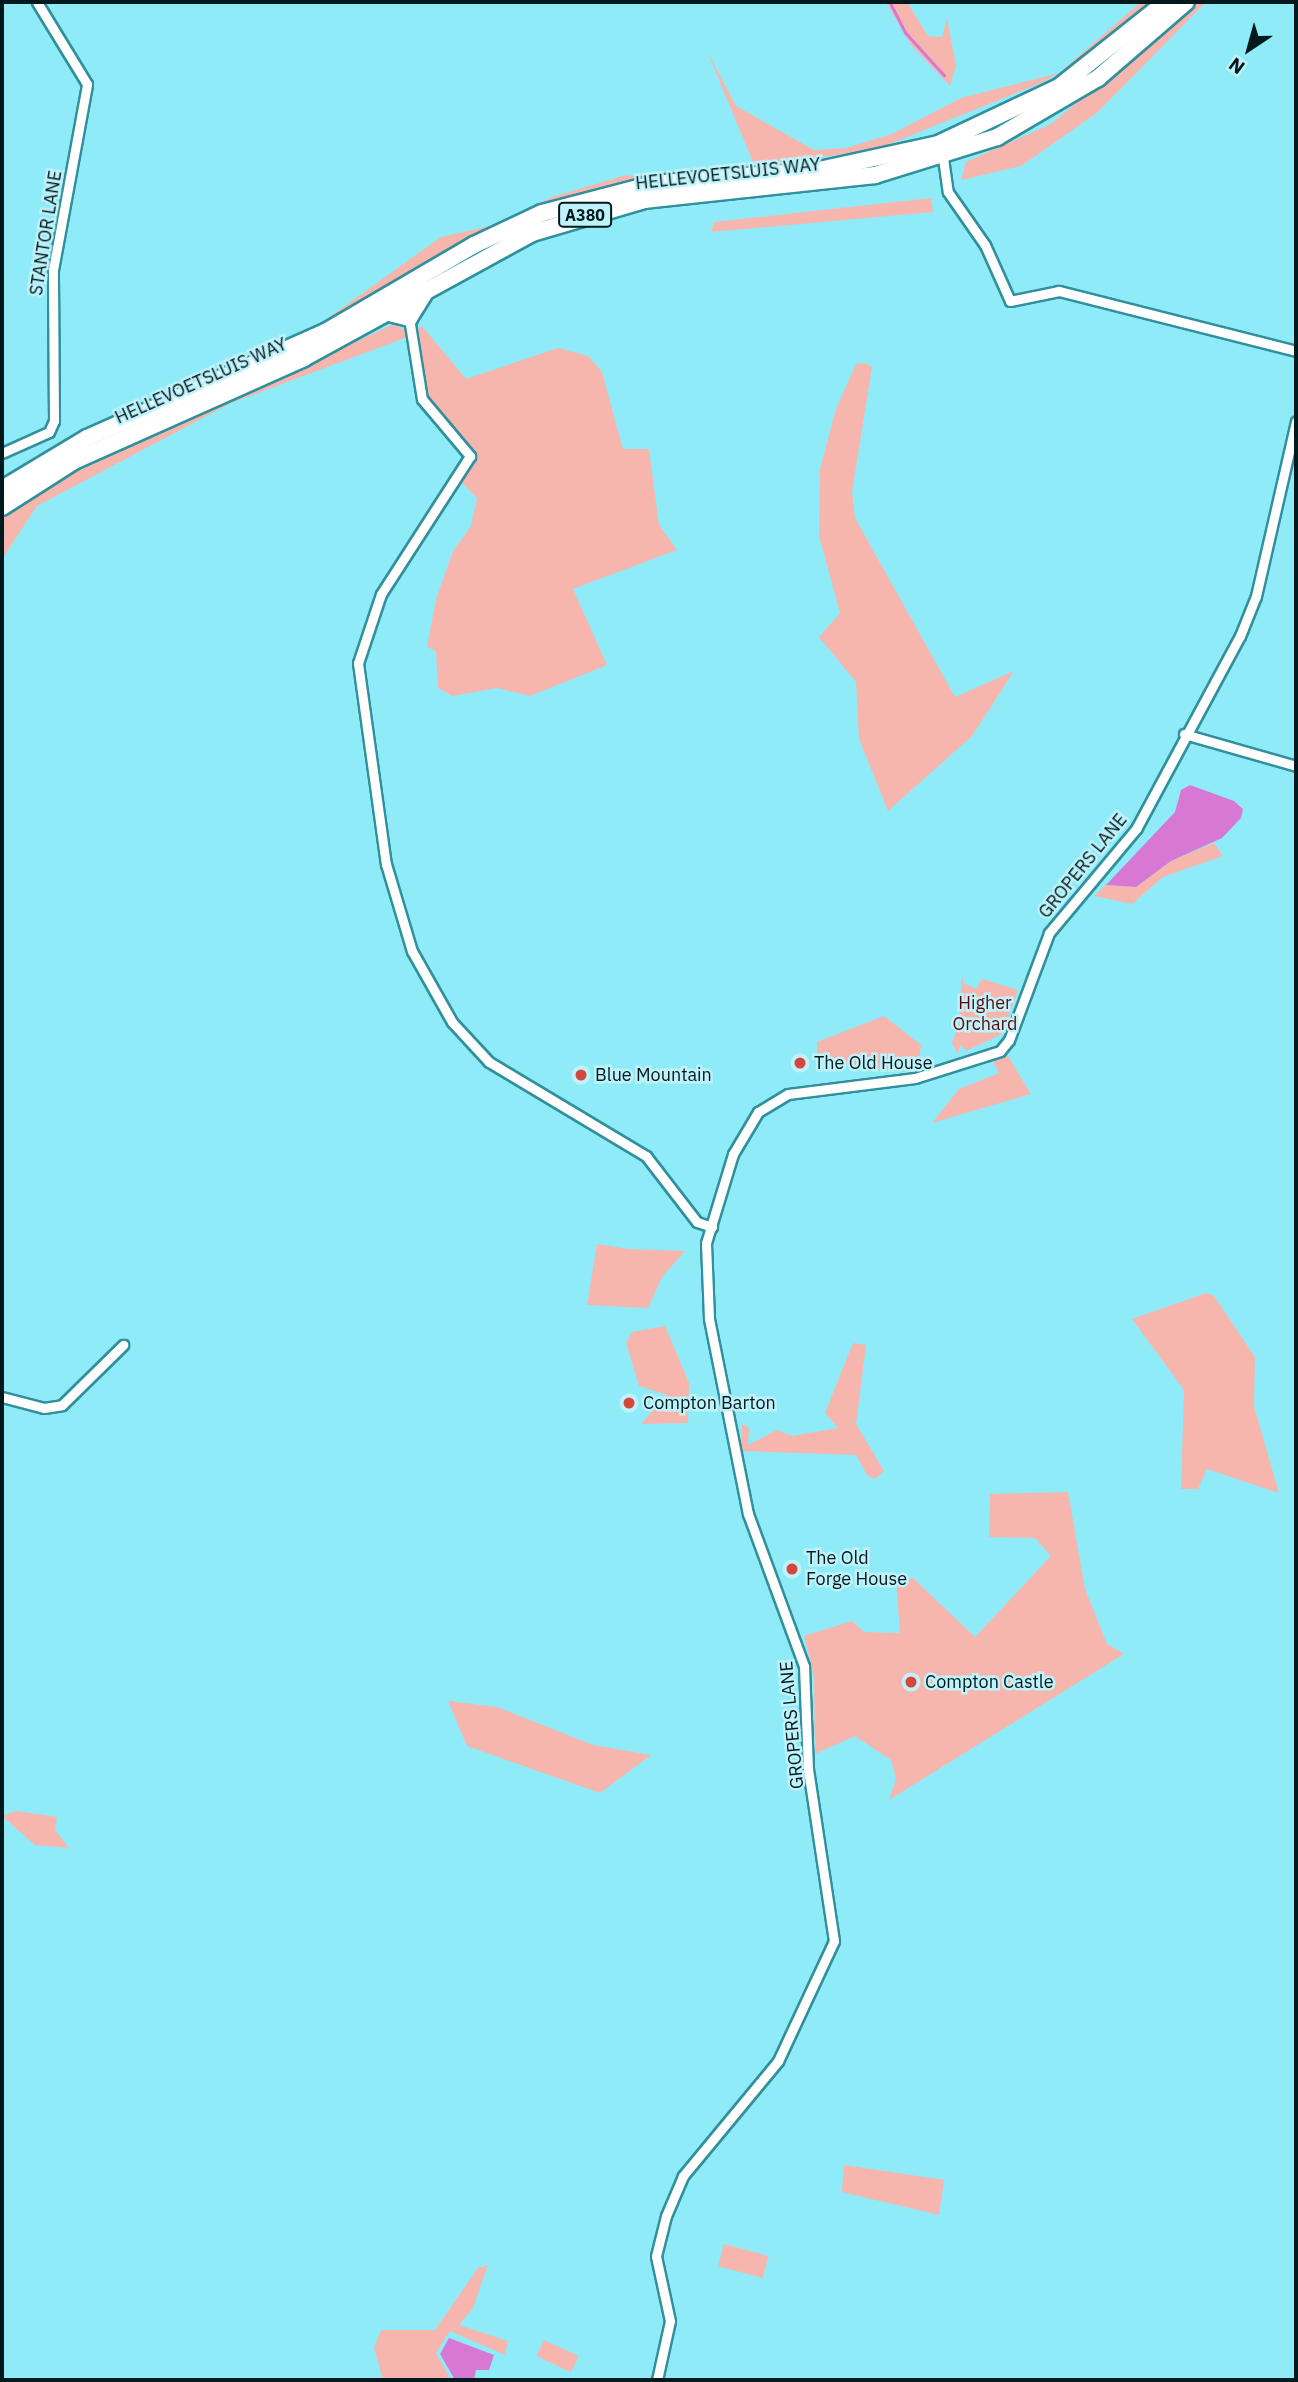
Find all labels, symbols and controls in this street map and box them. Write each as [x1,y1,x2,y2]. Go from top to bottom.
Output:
north arrow [1214,14,1284,84]
text: N [1224,52,1249,80]
street label: HELLEVOETSLUIS WAY [634,154,822,194]
street label: STANTOR LANE [25,169,67,297]
road number: A380 [557,202,613,228]
street label: HELLEVOETSLUIS WAY [112,333,290,429]
street label: GROPERS LANE [1034,809,1132,923]
park label: Higher Orchard [952,993,1018,1036]
place label: The Old House [814,1052,933,1074]
marker: The Old House [792,1055,808,1071]
place label: Blue Mountain [595,1064,712,1086]
marker: Blue Mountain [573,1067,589,1083]
place label: Compton Barton [643,1392,776,1414]
marker: Compton Barton [621,1395,637,1411]
place label: The Old Forge House [806,1548,907,1590]
marker: The Old Forge House [784,1561,800,1577]
street label: GROPERS LANE [776,1660,808,1790]
place label: Compton Castle [925,1671,1054,1693]
marker: Compton Castle [903,1674,919,1690]

